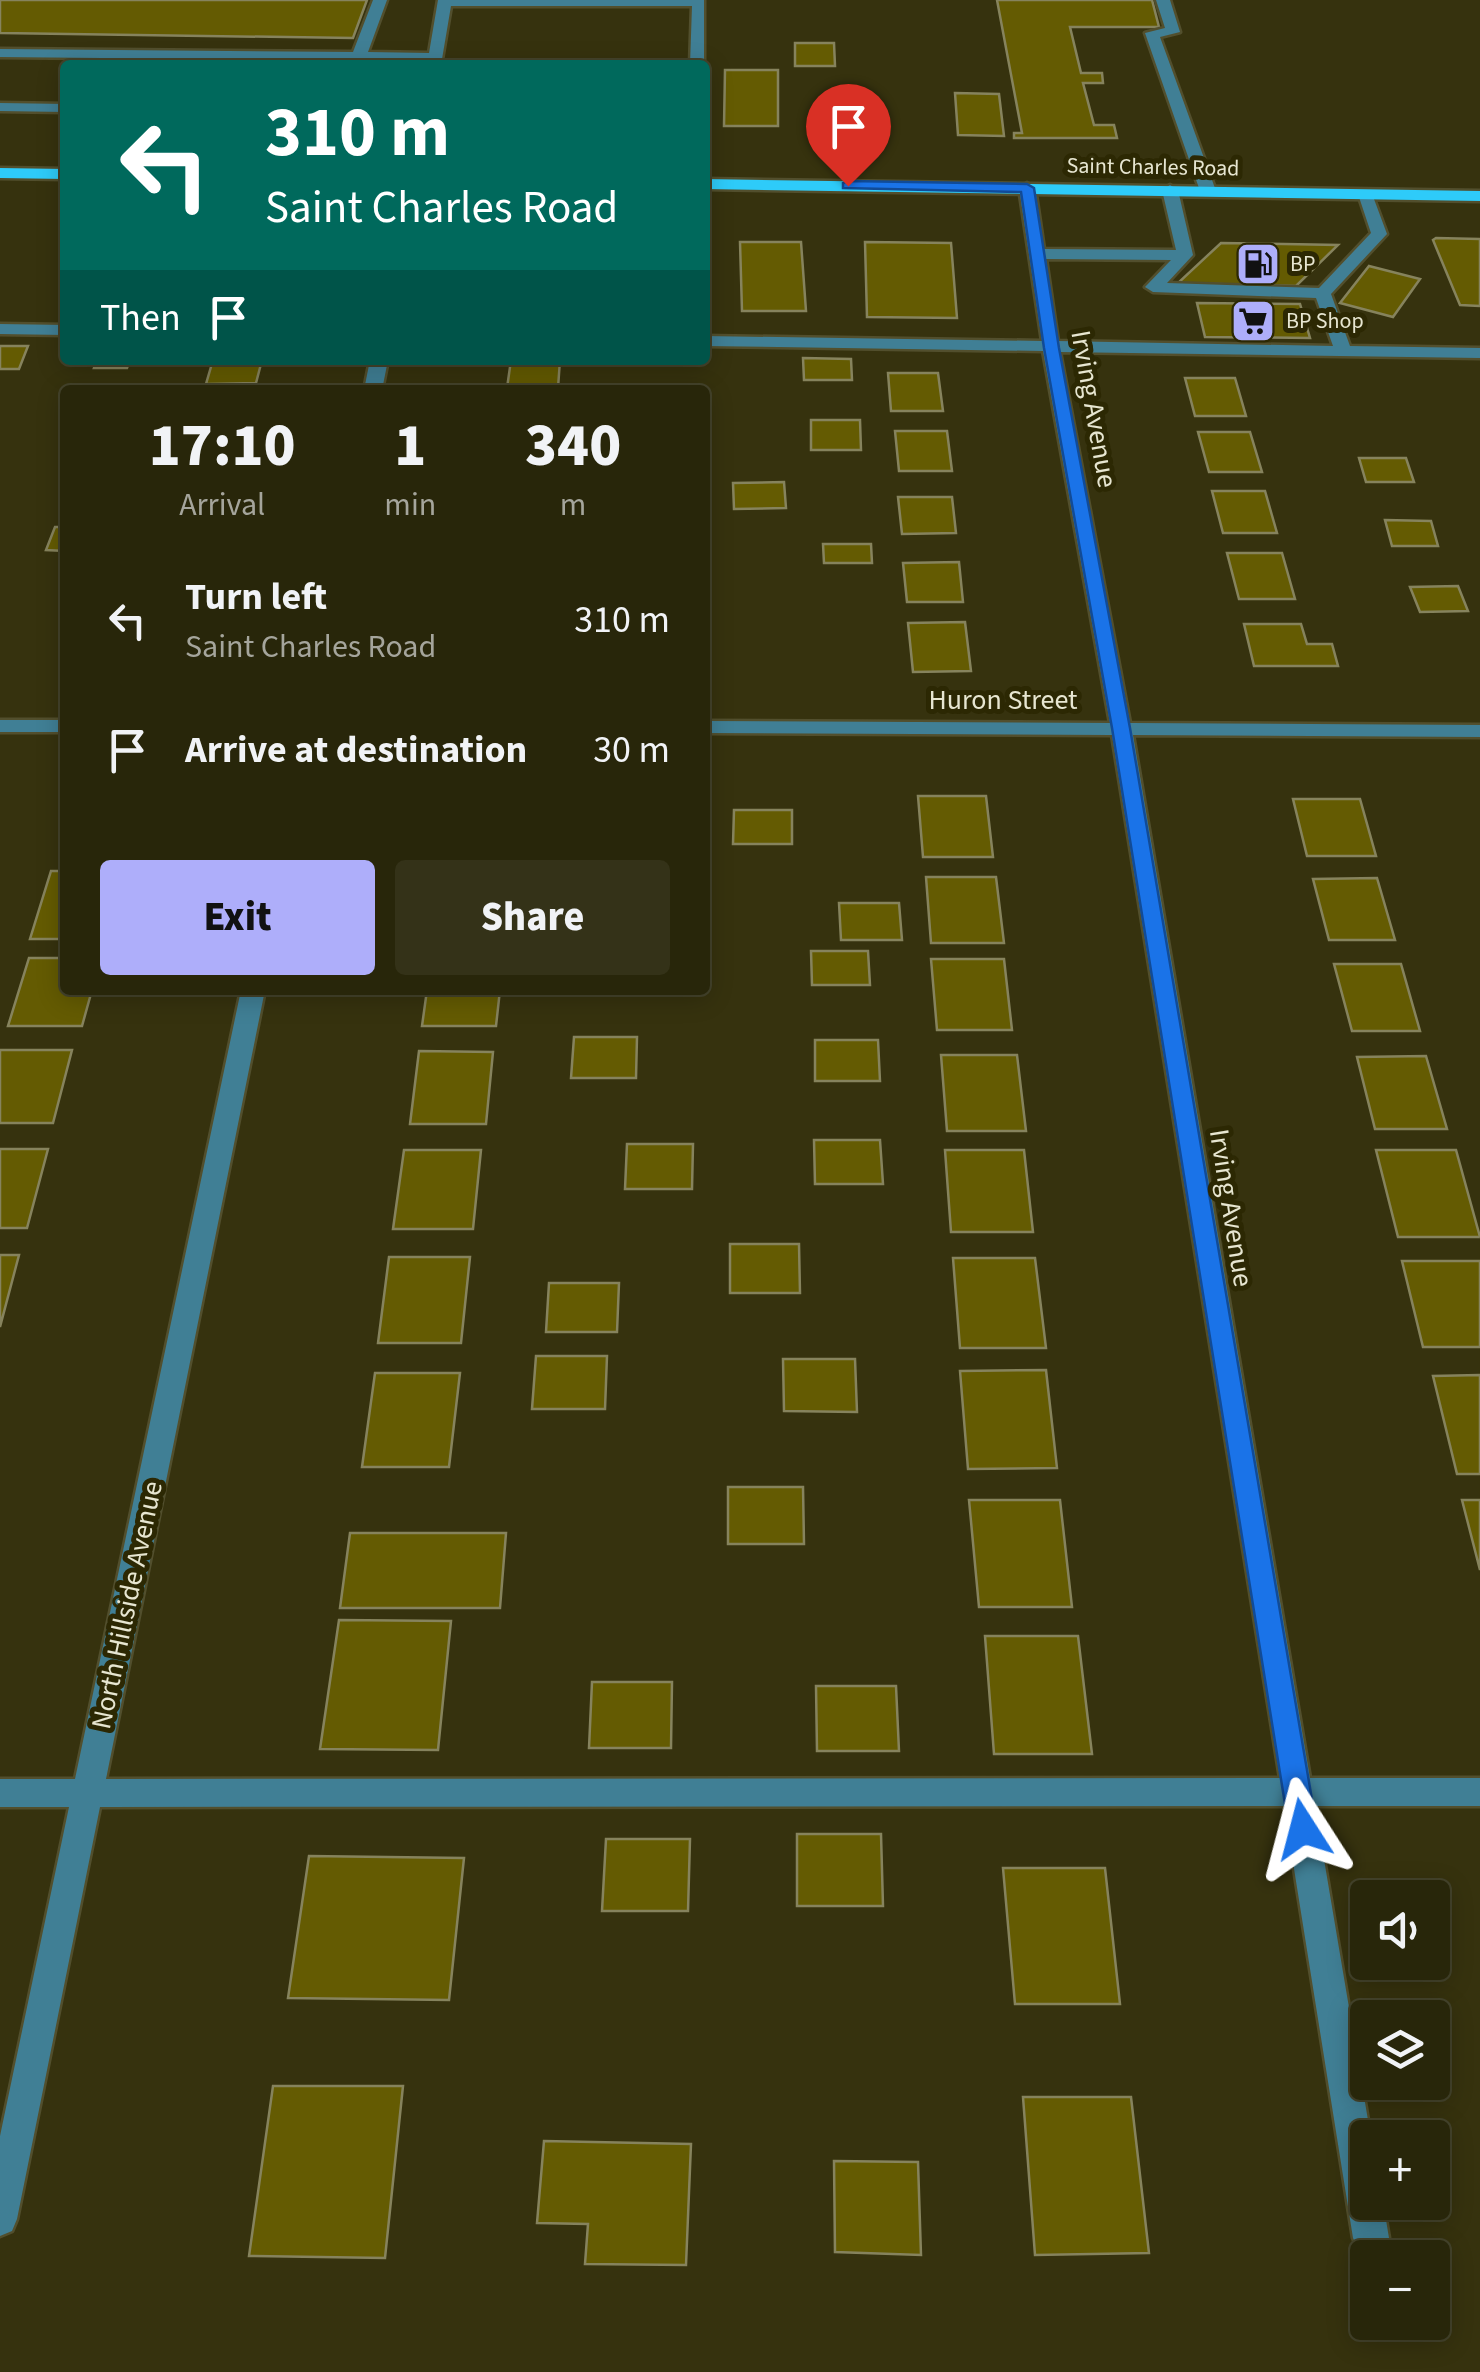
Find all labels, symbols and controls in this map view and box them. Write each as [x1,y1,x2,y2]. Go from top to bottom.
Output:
text: 310 m [265,83,450,183]
pin [806,84,891,187]
icon: arrive [821,99,876,154]
icon: left [100,100,230,230]
street label: Saint Charles Road [1066,149,1240,185]
text: Saint Charles Road [265,176,618,240]
fuel station icon: BP [1235,241,1281,287]
place label: BP [1290,248,1315,280]
icon: arrive [201,290,256,345]
text: Then [100,291,181,345]
supermarket icon: BP Shop [1230,298,1276,344]
place label: BP Shop [1286,305,1364,337]
street label: Irving Avenue [1060,327,1128,491]
text: 17:10 [149,404,296,489]
text: 1 [394,404,426,489]
text: 340 [525,404,621,489]
text: Arrival [179,482,265,528]
text: min [384,482,436,528]
text: m [560,482,586,528]
text: Turn left [185,570,327,624]
icon: left [100,593,155,648]
text: 310 m [574,593,670,647]
text: Saint Charles Road [185,624,436,670]
street label: Huron Street [928,680,1078,720]
icon: arrive [100,723,155,778]
text: Arrive at destination [185,723,527,777]
text: 30 m [593,723,670,777]
button: Exit [100,860,375,975]
button: Share [395,860,670,975]
street label: Irving Avenue [1199,1126,1263,1290]
street label: North Hillside Avenue [81,1477,173,1733]
position arrow [1251,1777,1355,1881]
map controls [1350,1880,1450,2340]
button: sound [1350,1880,1450,1980]
button: layers [1350,2000,1450,2100]
button: + [1350,2120,1450,2220]
button: − [1350,2240,1450,2340]

